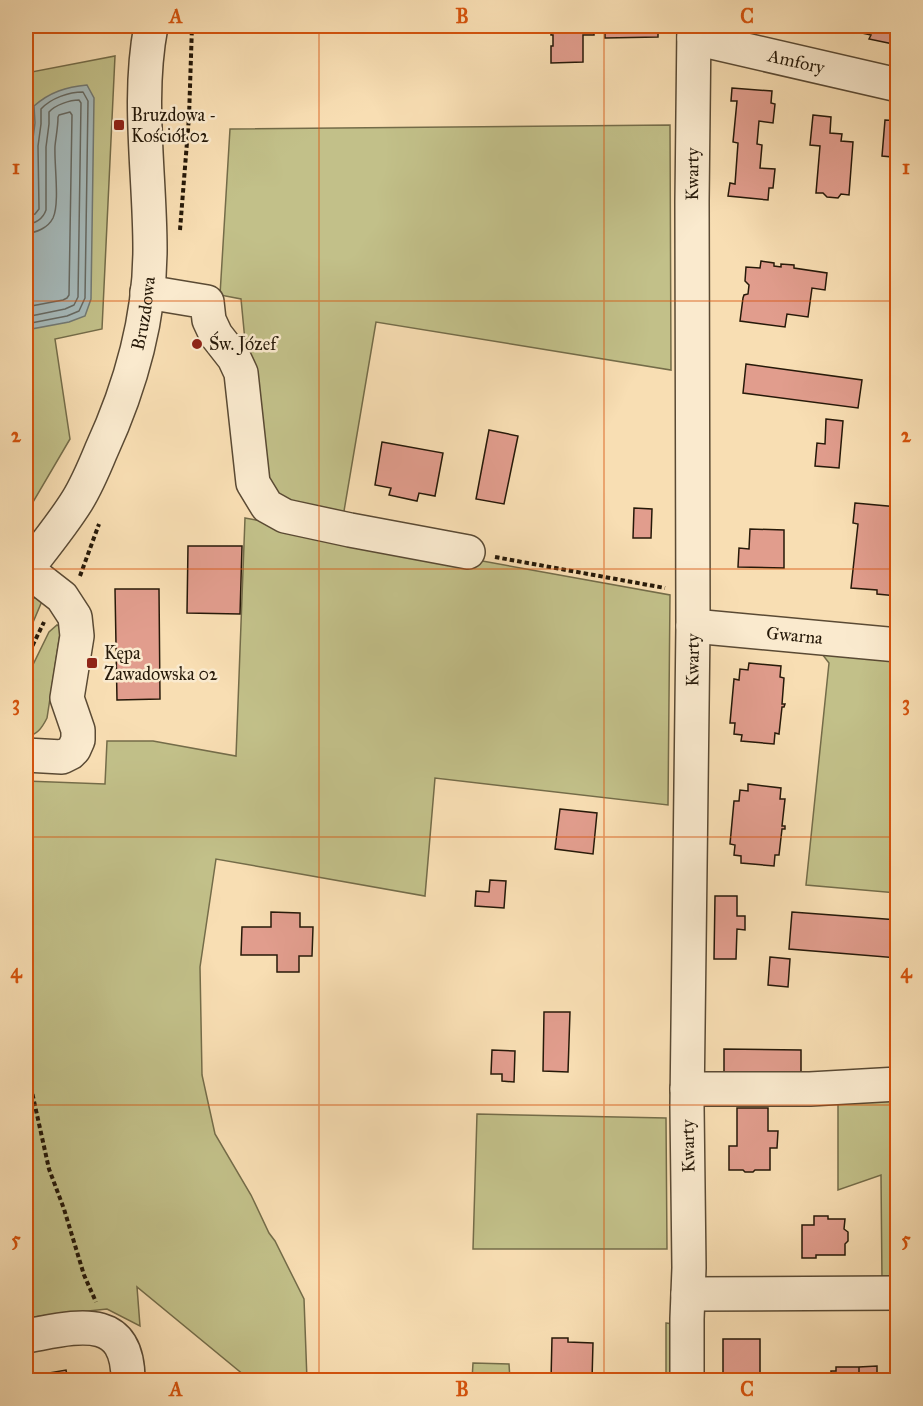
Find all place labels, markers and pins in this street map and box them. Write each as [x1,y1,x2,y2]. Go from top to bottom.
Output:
place label: Bruzdowa - Kościół 02 [131,104,216,147]
marker: Bruzdowa - Kościół 02 [112,118,126,132]
place label: Św. Józef [209,331,279,356]
marker: Św. Józef [190,337,204,351]
place label: Kępa Zawadowska 02 [104,642,218,685]
marker: Kępa Zawadowska 02 [85,656,99,670]

